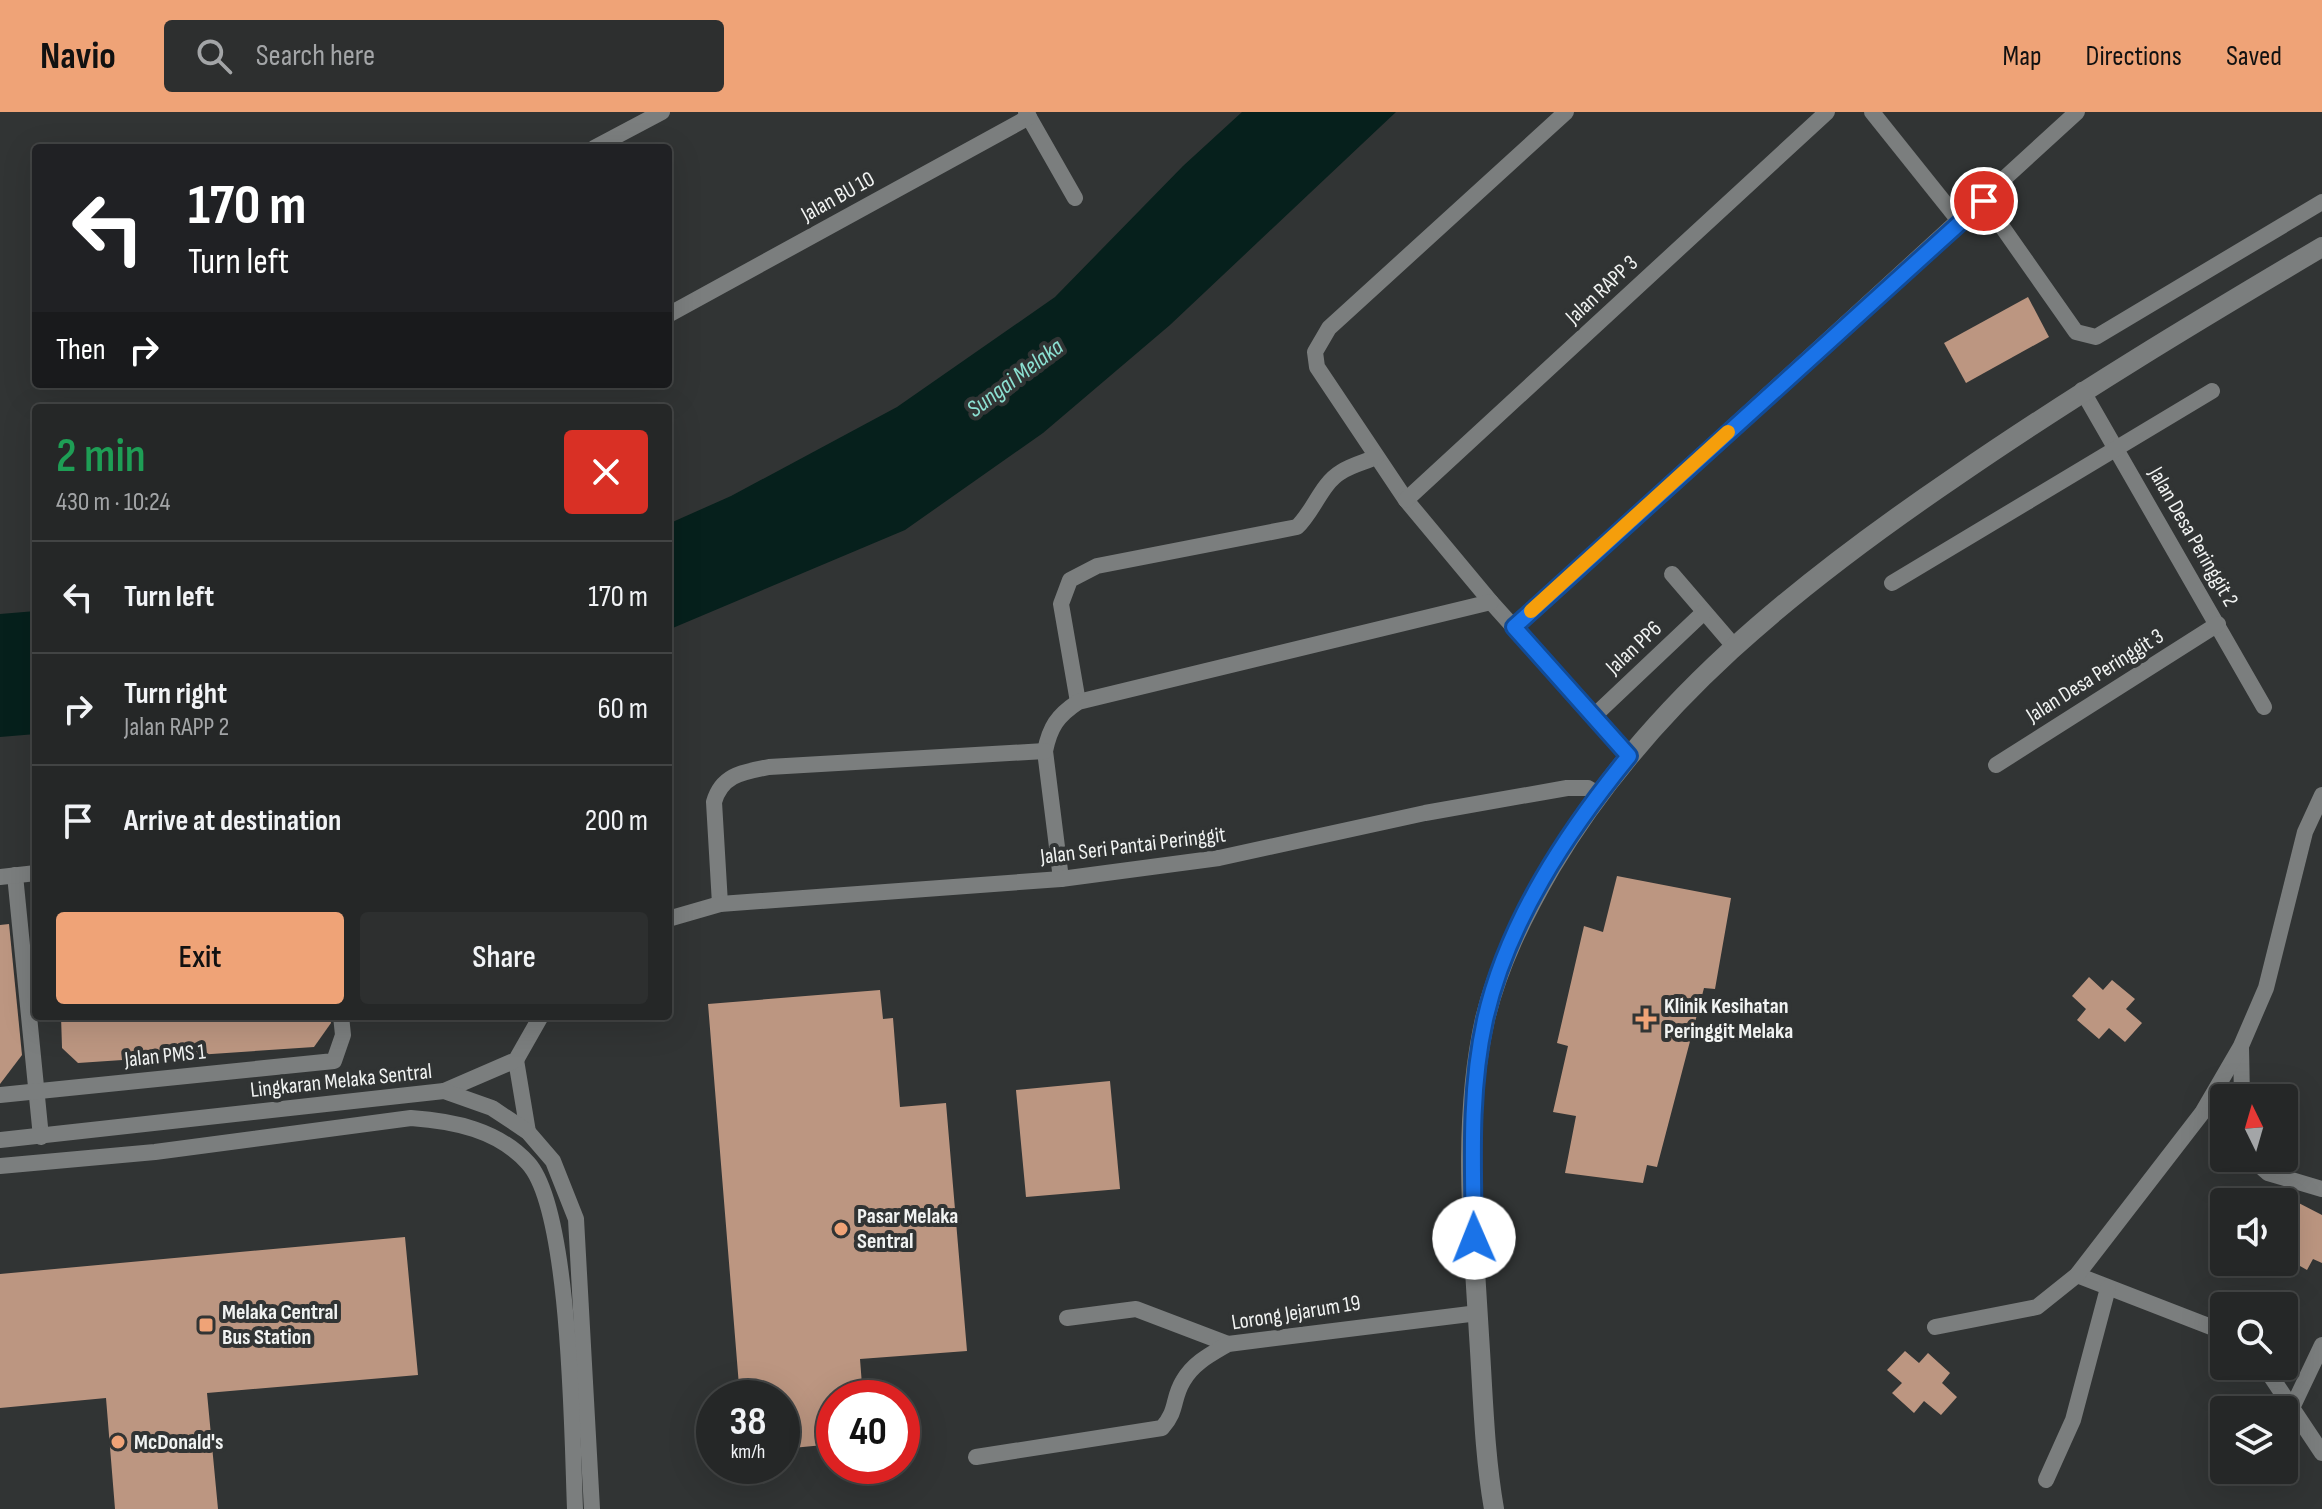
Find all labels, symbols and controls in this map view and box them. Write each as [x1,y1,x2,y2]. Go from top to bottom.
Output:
search box [164,20,724,92]
text: Navio [40,34,116,79]
icon: search [192,34,236,78]
text: Search here [256,38,375,74]
text: Map [2003,40,2042,73]
text: Directions [2086,40,2182,73]
text: Saved [2226,40,2282,73]
street label: Jalan BU 10 [796,166,880,229]
pin [1950,167,2018,235]
text: 170 m [188,173,306,240]
icon: left [56,176,160,280]
icon: arrive [1962,179,2006,223]
text: Turn left [188,241,289,284]
street label: Jalan RAPP 3 [1559,250,1644,331]
icon: right [122,328,166,372]
text: Then [56,332,106,368]
water label: Sungai Melaka [961,332,1069,424]
text: 2 min [56,428,146,485]
button: close [564,430,648,514]
street label: Jalan Desa Peringgit 2 [2142,461,2244,612]
text: 430 m · 10:24 [56,487,170,518]
icon: left [56,575,100,619]
text: Turn left [124,579,214,615]
text: 170 m [588,579,648,615]
street label: Jalan PP6 [1600,615,1668,681]
street label: Jalan Desa Peringgit 3 [2020,623,2169,730]
text: Turn right [124,676,227,712]
icon: right [56,687,100,731]
text: 60 m [597,691,648,727]
text: Jalan RAPP 2 [124,712,229,743]
icon: arrive [56,799,100,843]
text: Arrive at destination [124,803,341,839]
text: 200 m [585,803,648,839]
street label: Jalan Seri Pantai Peringgit [1038,821,1228,871]
button: Exit [56,912,344,1004]
button: Share [360,912,648,1004]
place label: Klinik Kesihatan Peringgit Melaka [1664,993,1793,1045]
marker: Klinik Kesihatan Peringgit Melaka [1635,1008,1657,1030]
street label: Jalan PMS 1 [122,1038,207,1074]
street label: Lingkaran Melaka Sentral [249,1058,433,1104]
north arrow [2210,1084,2298,1172]
map controls [2210,1084,2298,1484]
button: sound [2210,1188,2298,1276]
position arrow [1432,1196,1516,1280]
place label: Pasar Melaka Sentral [857,1203,958,1255]
marker: Pasar Melaka Sentral [832,1220,850,1238]
street label: Lorong Jejarum 19 [1230,1289,1362,1337]
button: search [2210,1292,2298,1380]
place label: Melaka Central Bus Station [222,1299,338,1351]
marker: Melaka Central Bus Station [197,1316,215,1334]
speed limit sign: 40 [816,1380,920,1484]
button: layers [2210,1396,2298,1484]
text: 38 [730,1398,766,1446]
place label: McDonald's [134,1429,223,1456]
marker: McDonald's [109,1433,127,1451]
text: km/h [731,1440,765,1464]

